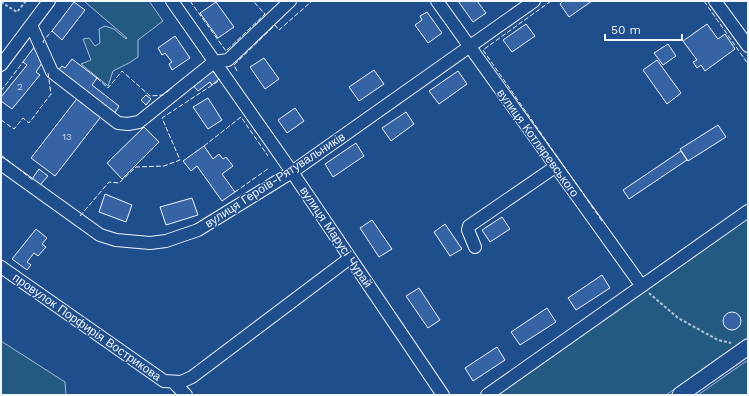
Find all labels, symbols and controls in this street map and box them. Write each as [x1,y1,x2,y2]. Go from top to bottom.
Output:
scale bar [605,16,682,42]
text: 50 m [611,23,641,37]
house number: 2 [17,81,23,92]
street label: вулиця Котляревського [494,86,582,200]
street label: вулиця Героїв-Рятувальників [202,129,348,231]
house number: 13 [62,131,72,142]
street label: вулиця Марусі Чурай [297,184,375,290]
street label: провулок Порфирія Вострикова [10,270,164,384]

